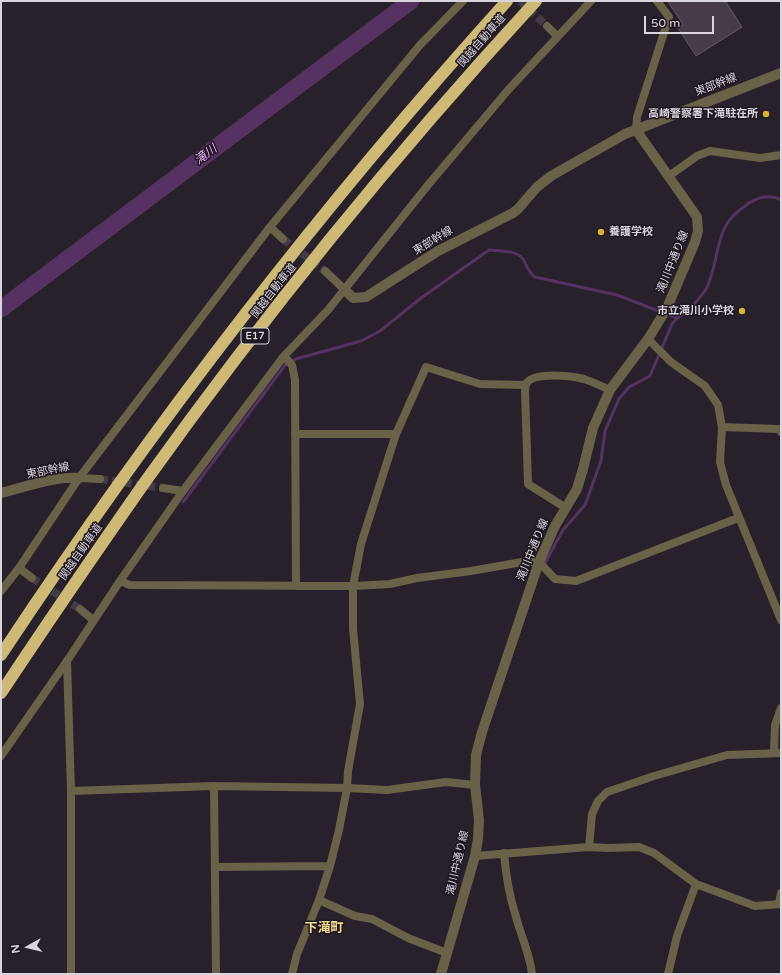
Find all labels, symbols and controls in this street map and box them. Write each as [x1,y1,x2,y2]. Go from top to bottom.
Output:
scale bar [646,8,716,34]
street label: 関越自動車道 [455,12,509,70]
text: 50 m [651,16,680,30]
street label: 東部幹線 [693,71,739,99]
place label: 高崎警察署下滝駐在所 [648,107,758,121]
marker: 高崎警察署下滝駐在所 [761,109,771,119]
water label: 滝川 [192,142,220,168]
street label: 東部幹線 [411,224,455,258]
place label: 養護学校 [609,225,653,239]
marker: 養護学校 [596,227,606,237]
street label: 滝川中通り線 [655,229,691,295]
street label: 関越自動車道 [248,261,300,321]
place label: 市立滝川小学校 [657,304,734,318]
marker: 市立滝川小学校 [737,306,747,316]
road number: E17 [241,328,269,344]
street label: 東部幹線 [25,460,71,482]
street label: 滝川中通り線 [515,517,551,583]
street label: 関越自動車道 [57,521,105,583]
street label: 滝川中通り線 [444,829,472,897]
district label: 下滝町 [305,921,343,937]
north arrow [8,927,48,967]
text: N [9,943,23,954]

